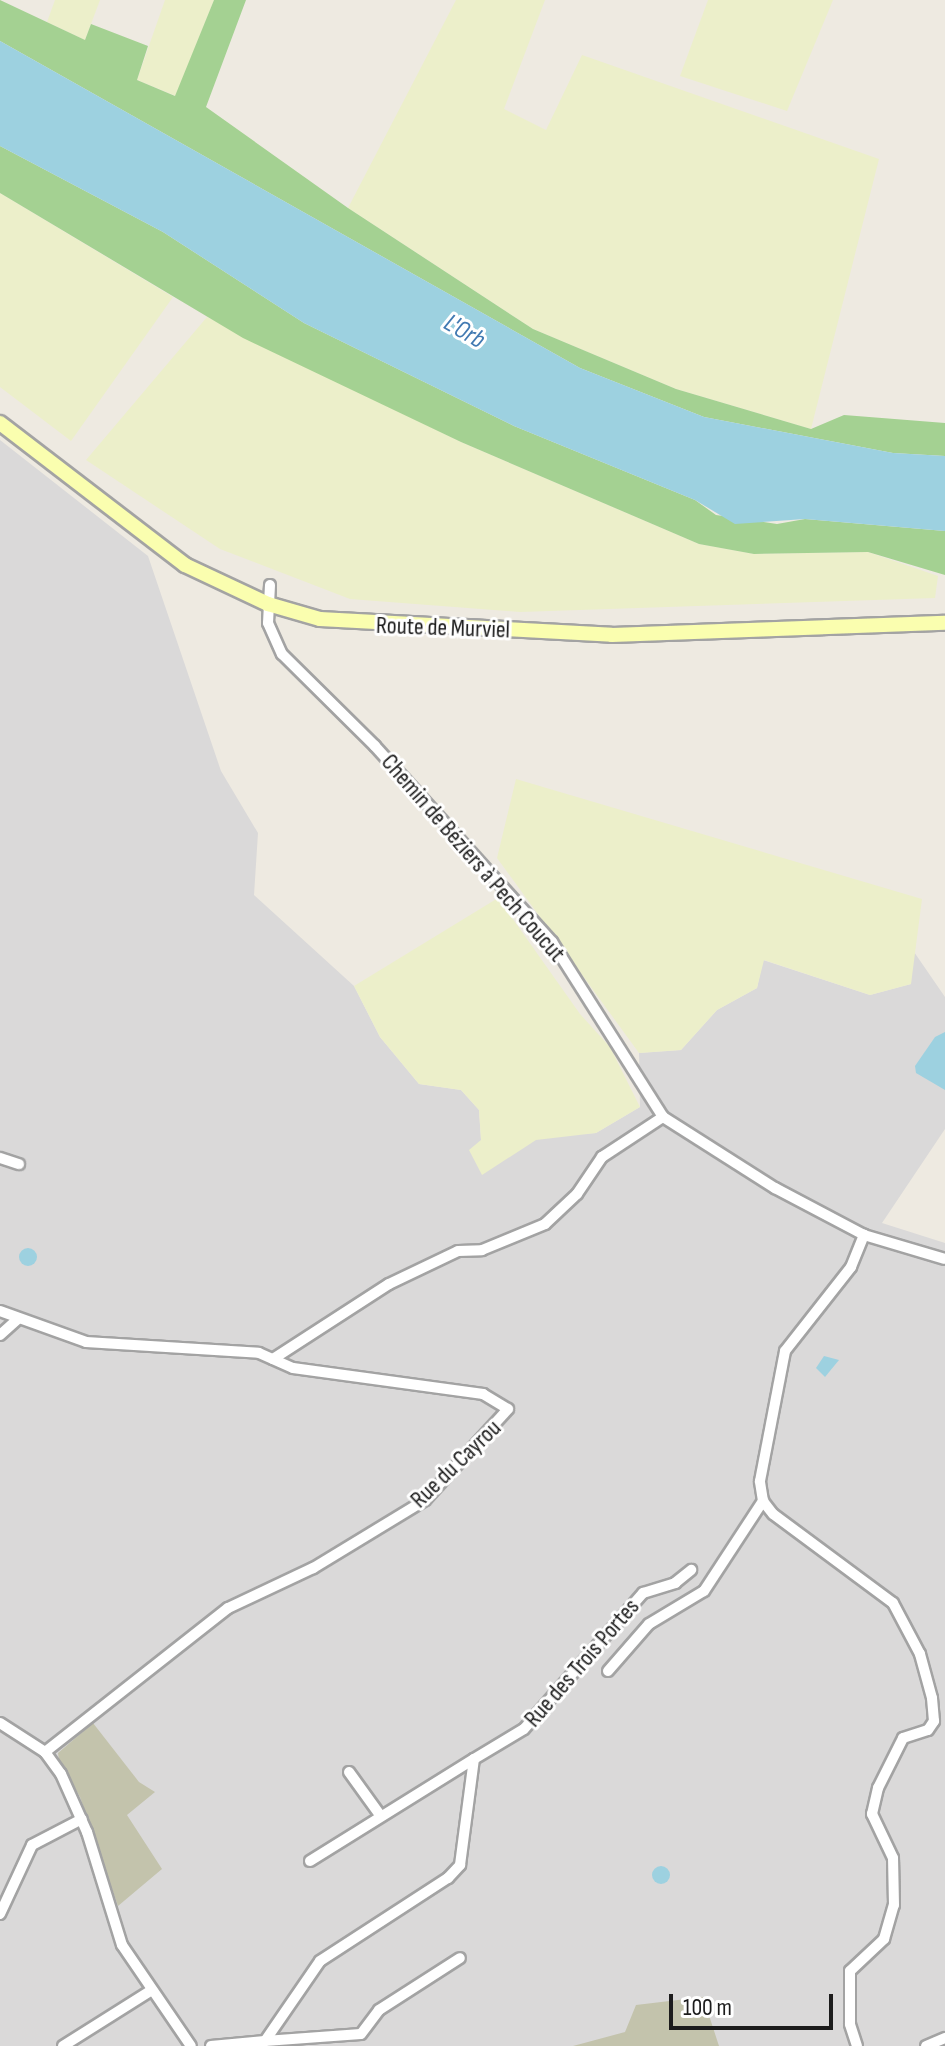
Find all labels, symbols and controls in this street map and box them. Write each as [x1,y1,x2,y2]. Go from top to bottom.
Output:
water label: L'Orb [438,308,490,356]
street label: Route de Murviel [375,611,511,645]
street label: Chemin de Béziers à Pech Coucut [375,748,571,968]
street label: Rue du Cayrou [405,1414,507,1514]
street label: Rue des Trois Portes [518,1593,646,1733]
scale bar [673,1978,837,2028]
text: 100 m [683,1993,732,2022]

